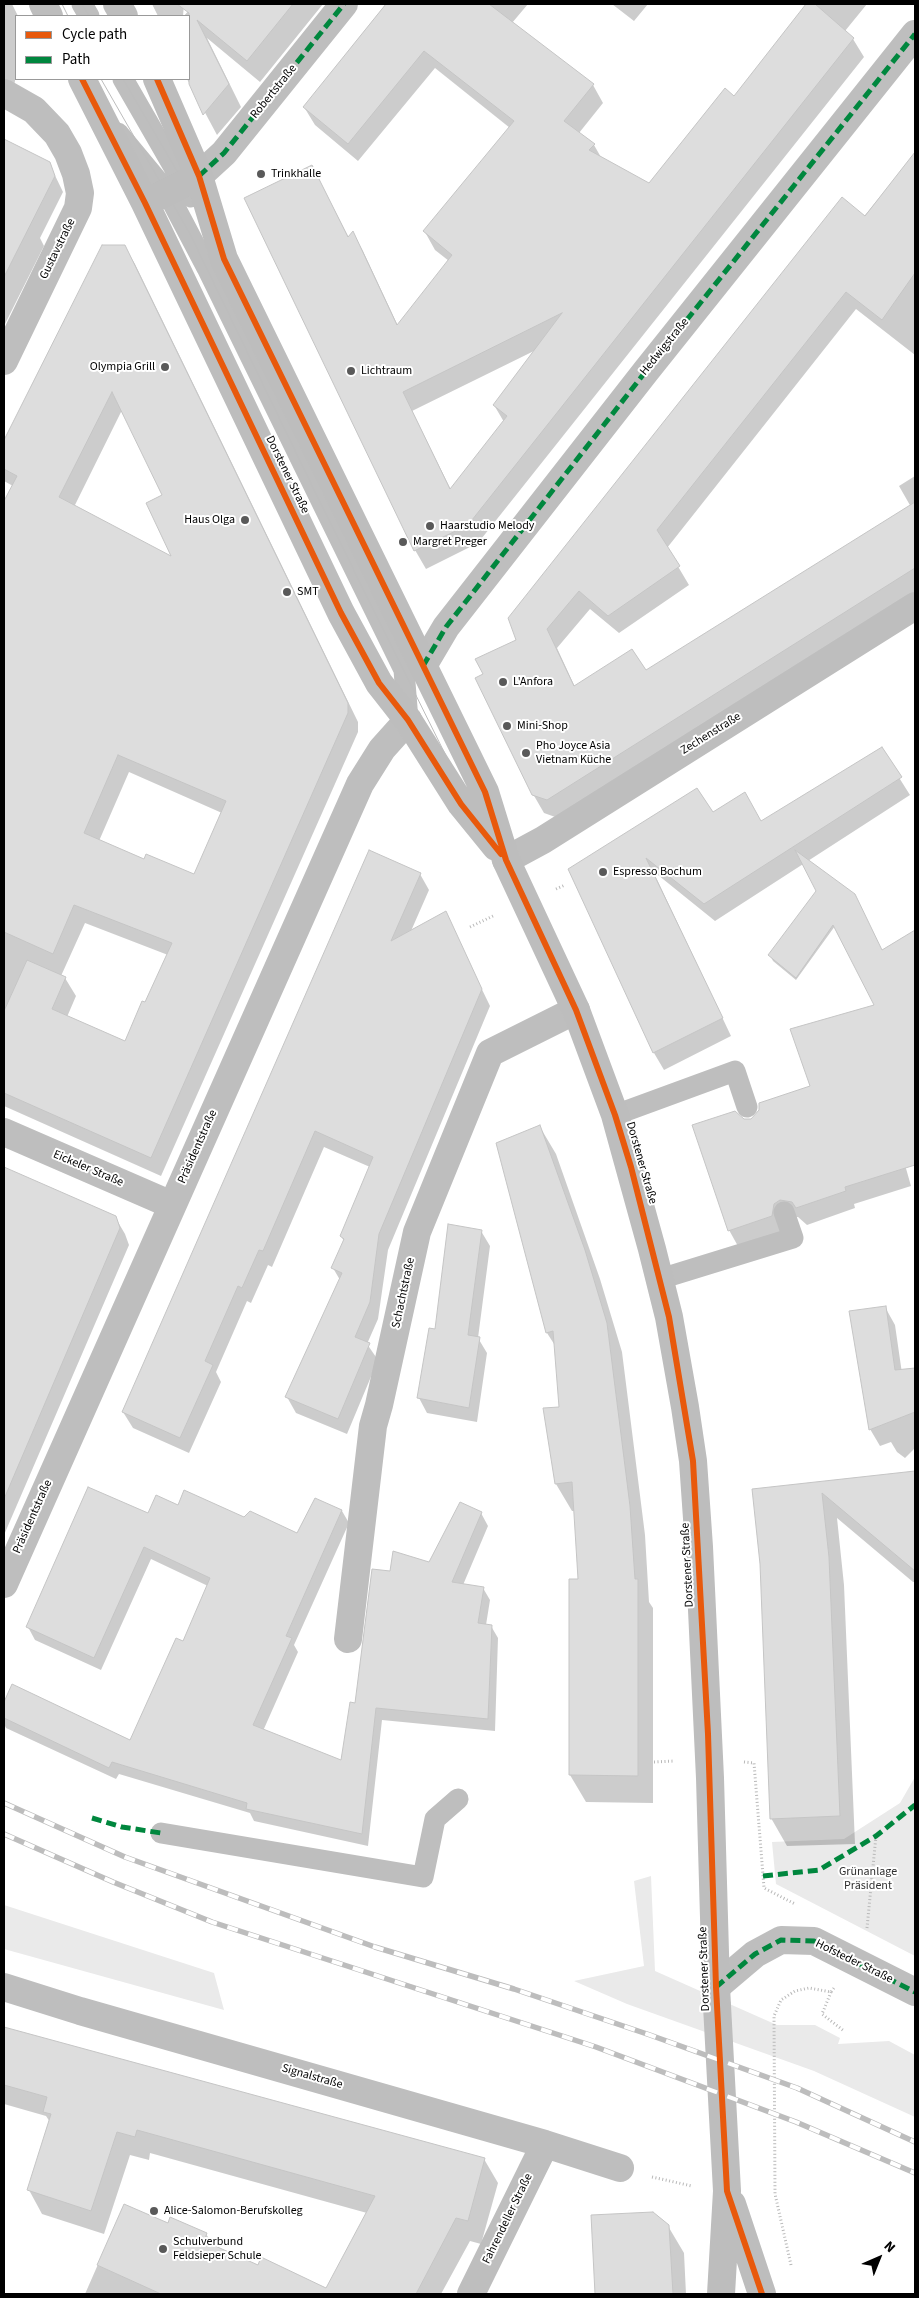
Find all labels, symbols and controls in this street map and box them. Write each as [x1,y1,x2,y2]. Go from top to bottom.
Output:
legend [15,15,190,80]
text: Cycle path [62,24,127,45]
text: Path [62,49,90,70]
street label: Robertstraße [248,62,300,122]
place label: Trinkhalle [271,167,321,181]
marker: Trinkhalle [255,168,267,180]
street label: Gustavstraße [37,216,79,282]
street label: Hedwigstraße [637,315,693,379]
place label: Olympia Grill [90,360,155,374]
marker: Olympia Grill [159,361,171,373]
place label: Lichtraum [361,364,412,378]
marker: Lichtraum [345,365,357,377]
street label: Dorstener Straße [262,434,312,516]
place label: Haus Olga [184,513,235,527]
marker: Haus Olga [239,514,251,526]
place label: Haarstudio Melody [440,519,534,533]
marker: Haarstudio Melody [424,520,436,532]
place label: Margret Preger [413,535,487,549]
marker: Margret Preger [397,536,409,548]
place label: SMT [297,585,319,599]
marker: SMT [281,586,293,598]
place label: L'Anfora [513,675,553,689]
marker: L'Anfora [497,676,509,688]
street label: Zechenstraße [678,710,744,758]
place label: Mini-Shop [517,719,568,733]
marker: Mini-Shop [501,720,513,732]
place label: Pho Joyce Asia Vietnam Küche [536,739,611,767]
marker: Pho Joyce Asia Vietnam Küche [520,747,532,759]
place label: Espresso Bochum [613,865,702,879]
marker: Espresso Bochum [597,866,609,878]
street label: Präsidentstraße [175,1108,221,1186]
street label: Dorstener Straße [622,1120,660,1206]
street label: Eickeler Straße [51,1148,125,1190]
street label: Schachtstraße [389,1256,419,1330]
street label: Präsidentstraße [10,1478,56,1556]
street label: Dorstener Straße [679,1522,697,1608]
park label: Grünanlage Präsident [839,1865,897,1893]
street label: Dorstener Straße [696,1926,714,2012]
street label: Hofsteder Straße [813,1937,895,1987]
street label: Signalstraße [280,2061,344,2093]
street label: Fahrendeller Straße [480,2171,536,2267]
place label: Alice-Salomon-Berufskolleg [164,2204,303,2218]
marker: Alice-Salomon-Berufskolleg [148,2205,160,2217]
north arrow [854,2233,904,2283]
place label: Schulverbund Feldsieper Schule [173,2235,261,2263]
text: N [879,2237,900,2258]
marker: Schulverbund Feldsieper Schule [157,2243,169,2255]

